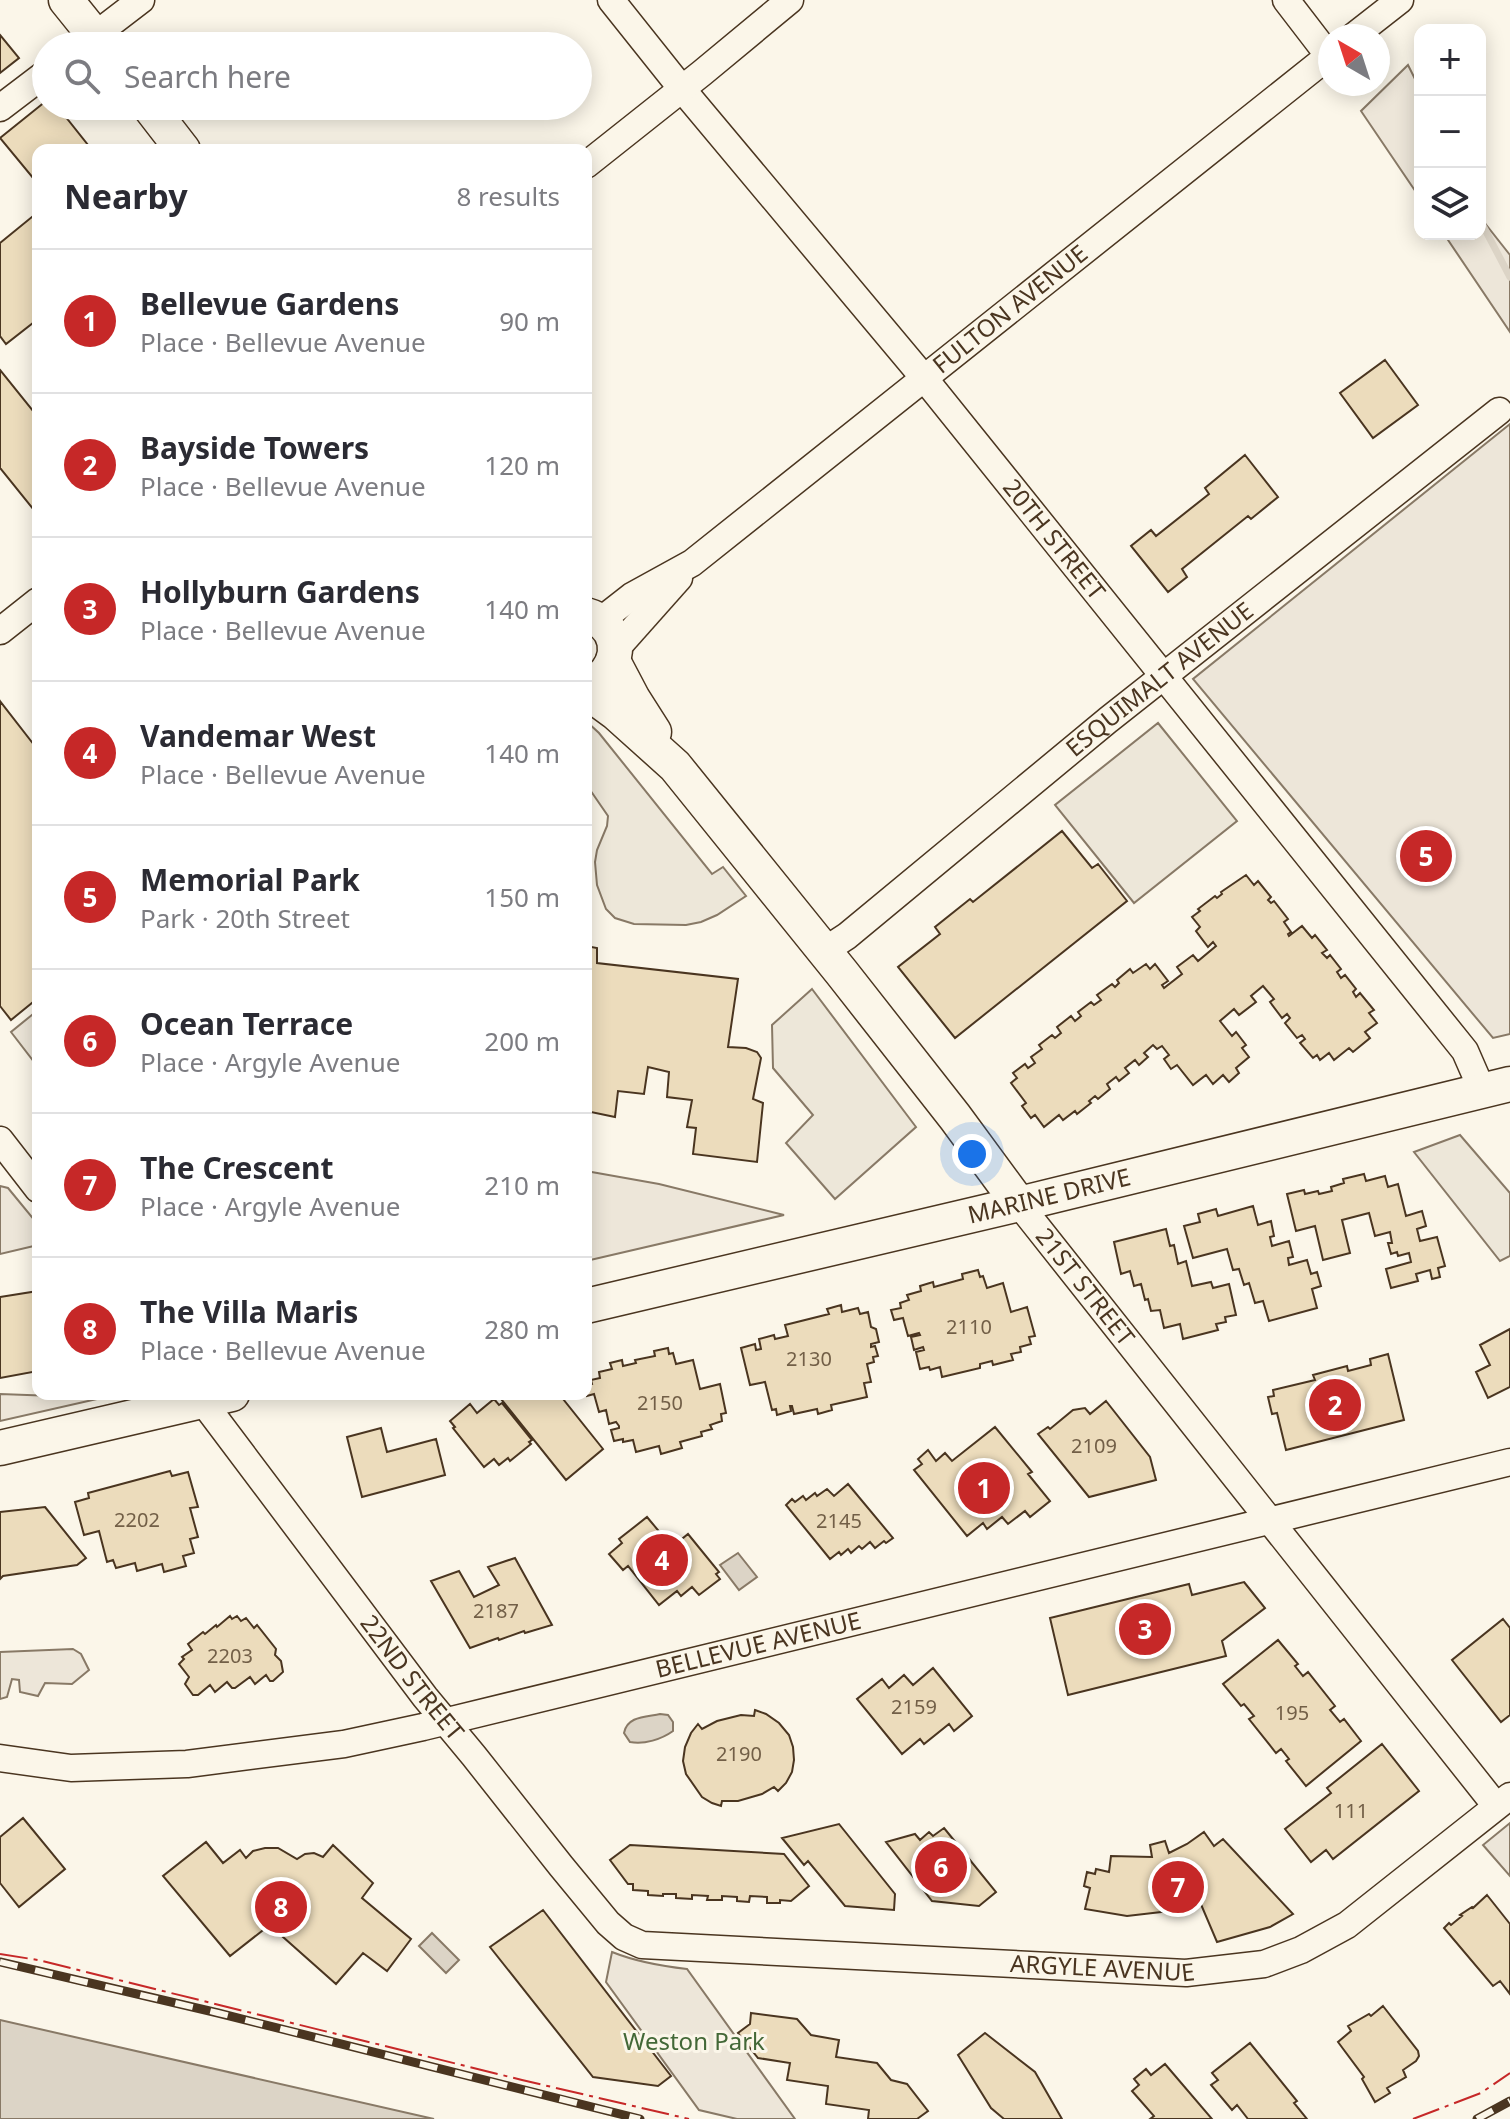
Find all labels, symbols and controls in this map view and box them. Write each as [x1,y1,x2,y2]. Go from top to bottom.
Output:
north arrow [1318,24,1390,96]
map controls [1414,24,1486,240]
button: + [1414,24,1486,96]
search box [32,32,592,120]
icon: search [60,54,104,98]
text: Search here [124,56,291,97]
button: − [1414,96,1486,168]
button: layers [1414,168,1486,240]
text: Nearby [64,173,188,219]
text: 8 results [456,178,560,214]
street label: FULTON AVENUE [925,236,1094,380]
text: Bellevue Gardens [140,283,399,324]
text: 1 [83,303,97,339]
text: 90 m [499,303,560,339]
text: Place · Bellevue Avenue [140,324,426,360]
text: Bayside Towers [140,427,369,468]
text: 2 [83,447,97,483]
text: 120 m [484,447,560,483]
text: Place · Bellevue Avenue [140,468,426,504]
street label: 20TH STREET [996,471,1114,606]
text: Hollyburn Gardens [140,571,420,612]
text: 3 [83,591,97,627]
text: 140 m [484,591,560,627]
street label: ESQUIMALT AVENUE [1058,593,1260,763]
text: Place · Bellevue Avenue [140,612,426,648]
text: Vandemar West [140,715,376,756]
text: 4 [83,735,97,771]
text: 140 m [484,735,560,771]
text: Place · Bellevue Avenue [140,756,426,792]
pin: 5 [1400,826,1452,886]
text: Memorial Park [140,859,360,900]
text: 5 [83,879,97,915]
text: 150 m [484,879,560,915]
text: Park · 20th Street [140,900,350,936]
text: Ocean Terrace [140,1003,353,1044]
text: 6 [83,1023,97,1059]
text: 200 m [484,1023,560,1059]
text: Place · Argyle Avenue [140,1044,400,1080]
your location [952,1134,992,1174]
text: The Crescent [140,1147,333,1188]
street label: MARINE DRIVE [964,1159,1134,1231]
text: 7 [83,1167,97,1203]
text: 210 m [484,1167,560,1203]
text: Place · Argyle Avenue [140,1188,400,1224]
street label: 21ST STREET [1029,1220,1143,1352]
text: The Villa Maris [140,1291,358,1332]
text: 8 [83,1311,97,1347]
text: 280 m [484,1311,560,1347]
house number: 2110 [946,1313,992,1340]
text: Place · Bellevue Avenue [140,1332,426,1368]
house number: 2130 [786,1345,832,1372]
pin: 2 [1309,1375,1361,1435]
house number: 2150 [637,1389,683,1416]
house number: 2109 [1071,1432,1117,1459]
pin: 1 [958,1458,1010,1518]
house number: 2202 [114,1506,160,1533]
house number: 2145 [816,1507,862,1534]
pin: 4 [636,1530,688,1590]
house number: 2187 [473,1597,519,1624]
pin: 3 [1119,1599,1171,1659]
street label: BELLEVUE AVENUE [652,1603,864,1685]
street label: 22ND STREET [354,1607,473,1747]
house number: 2203 [207,1642,253,1669]
house number: 2159 [891,1693,937,1720]
house number: 195 [1275,1699,1309,1726]
house number: 2190 [716,1740,762,1767]
house number: 111 [1334,1797,1368,1824]
pin: 6 [915,1837,967,1897]
pin: 7 [1152,1857,1204,1917]
pin: 8 [255,1877,307,1937]
street label: ARGYLE AVENUE [1009,1946,1196,1988]
park label: Weston Park [623,2024,765,2057]

